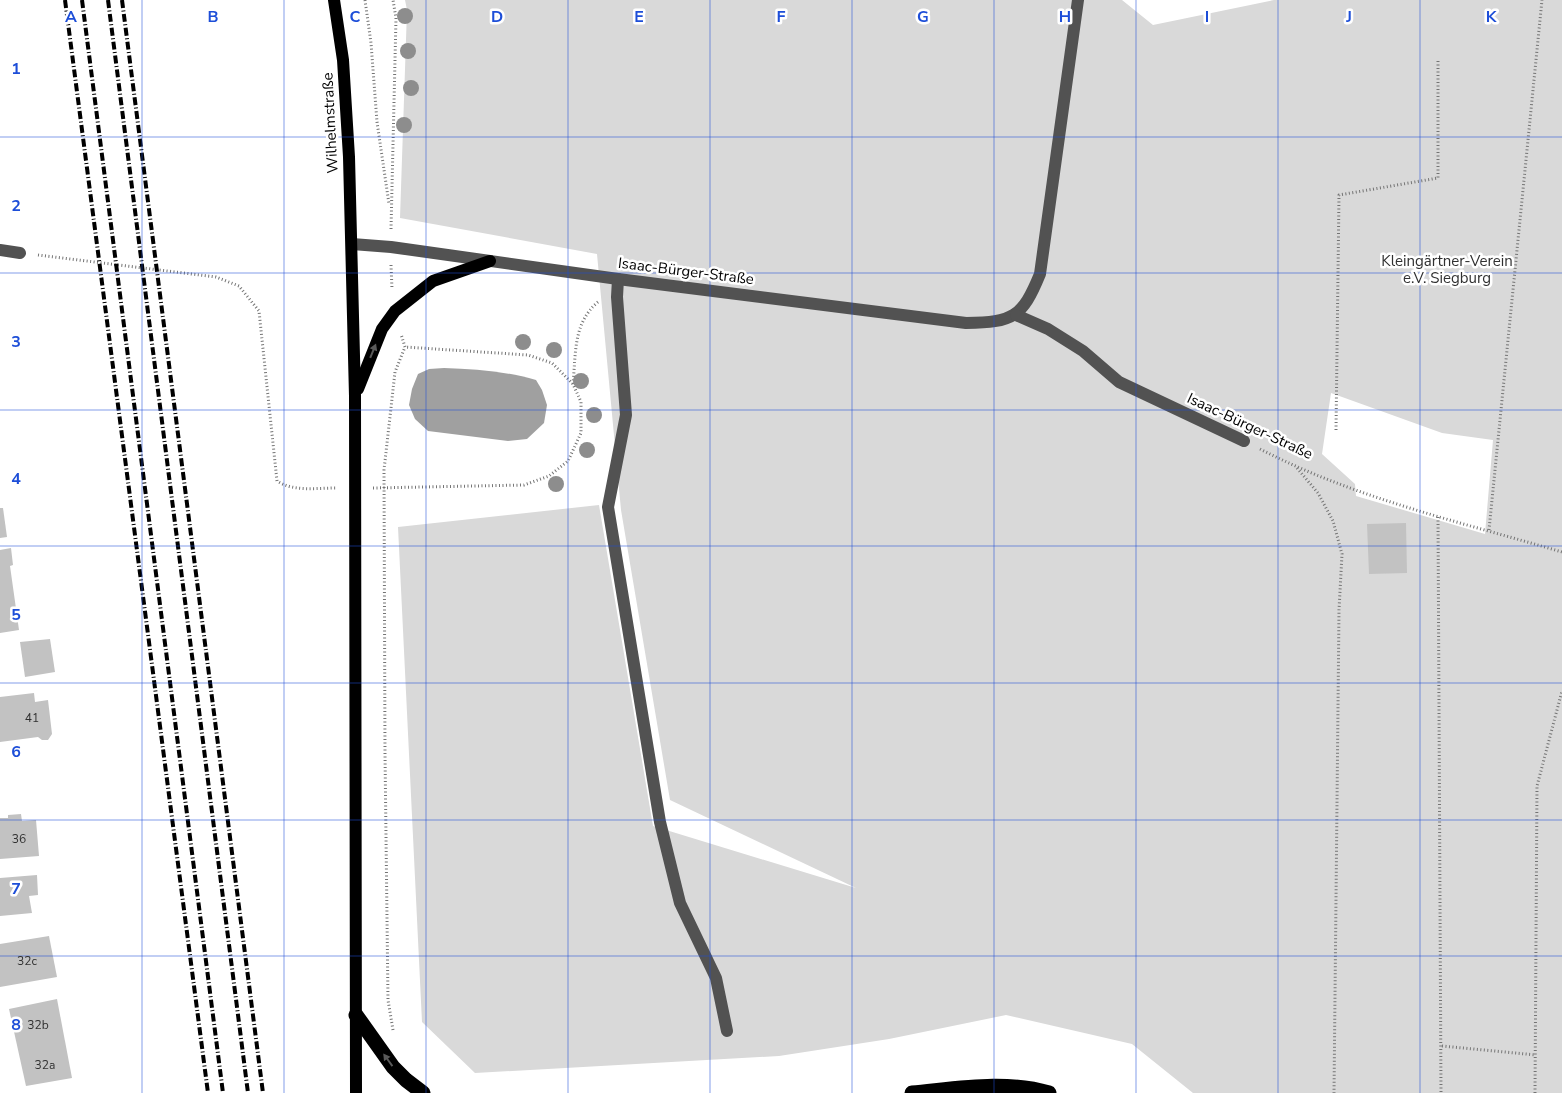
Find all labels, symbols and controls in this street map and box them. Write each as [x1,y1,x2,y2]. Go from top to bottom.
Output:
text: A [65,6,77,28]
text: B [207,6,219,28]
text: C [350,6,361,28]
text: D [491,6,503,28]
text: E [634,6,644,28]
text: F [777,6,786,28]
text: G [917,6,929,28]
text: H [1059,6,1071,28]
text: I [1205,6,1209,28]
text: J [1345,6,1352,28]
text: K [1486,6,1498,28]
text: 1 [11,58,21,80]
street label: Wilhelmstraße [317,72,343,174]
text: 2 [11,195,21,217]
park label: Kleingärtner-Verein e.V. Siegburg [1381,251,1513,288]
street label: Isaac-Bürger-Straße [617,253,755,289]
text: 3 [11,331,21,353]
one-way arrow [369,343,377,358]
street label: Isaac-Bürger-Straße [1184,388,1316,464]
text: 4 [11,468,21,490]
text: 5 [11,604,21,626]
house number: 41 [25,710,39,726]
text: 6 [11,741,21,763]
house number: 36 [12,831,26,847]
text: 7 [11,878,21,900]
house number: 32c [17,953,37,969]
text: 8 [11,1014,21,1036]
house number: 32b [27,1017,49,1033]
one-way arrow [383,1053,393,1067]
house number: 32a [35,1057,55,1073]

